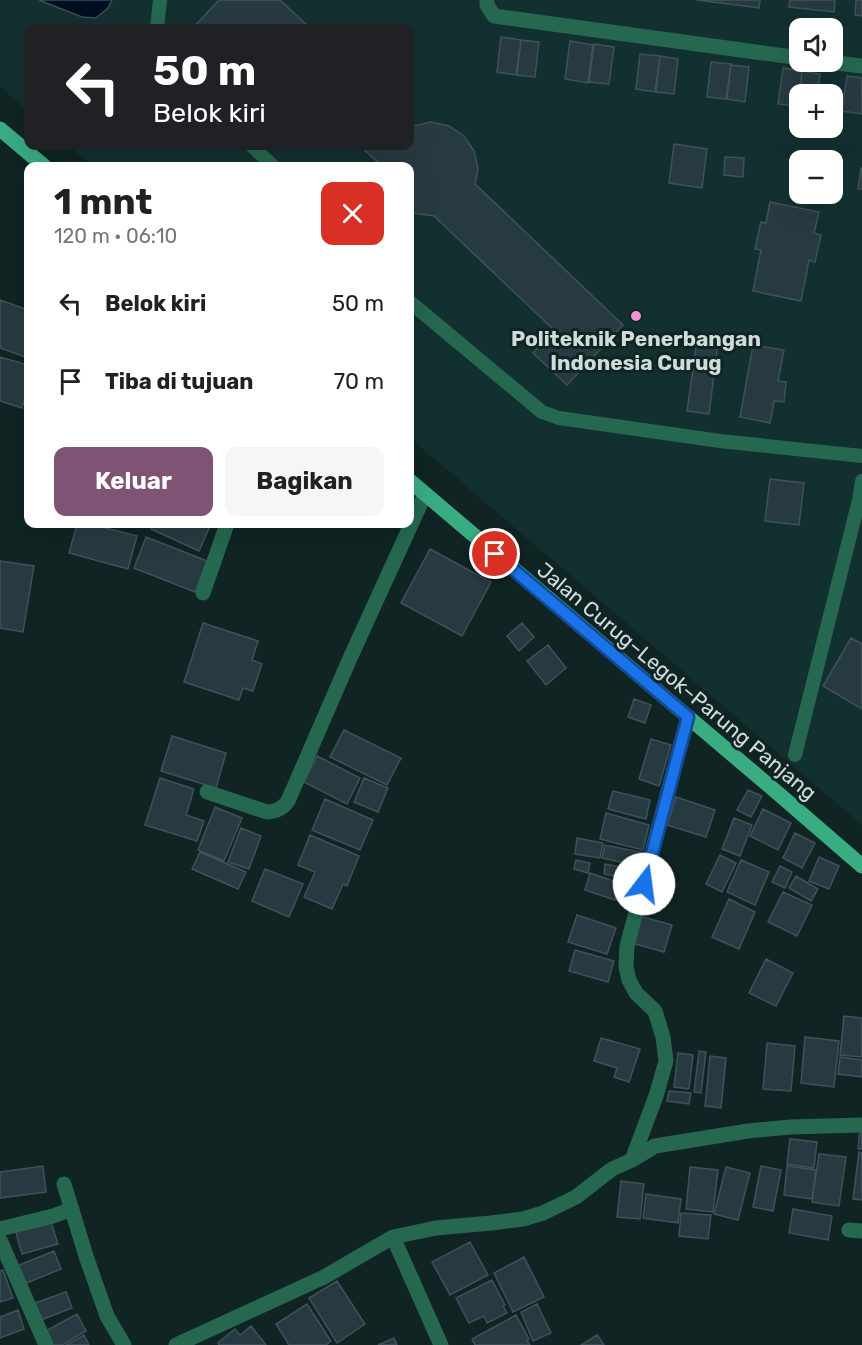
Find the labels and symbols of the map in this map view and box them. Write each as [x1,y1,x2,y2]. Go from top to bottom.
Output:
marker: Politeknik Penerbangan Indonesia Curug [629,309,643,323]
place label: Politeknik Penerbangan Indonesia Curug [511,326,761,375]
pin [469,528,520,579]
street label: Jalan Curug–Legok–Parung Panjang [532,557,822,805]
position arrow [612,852,676,916]

